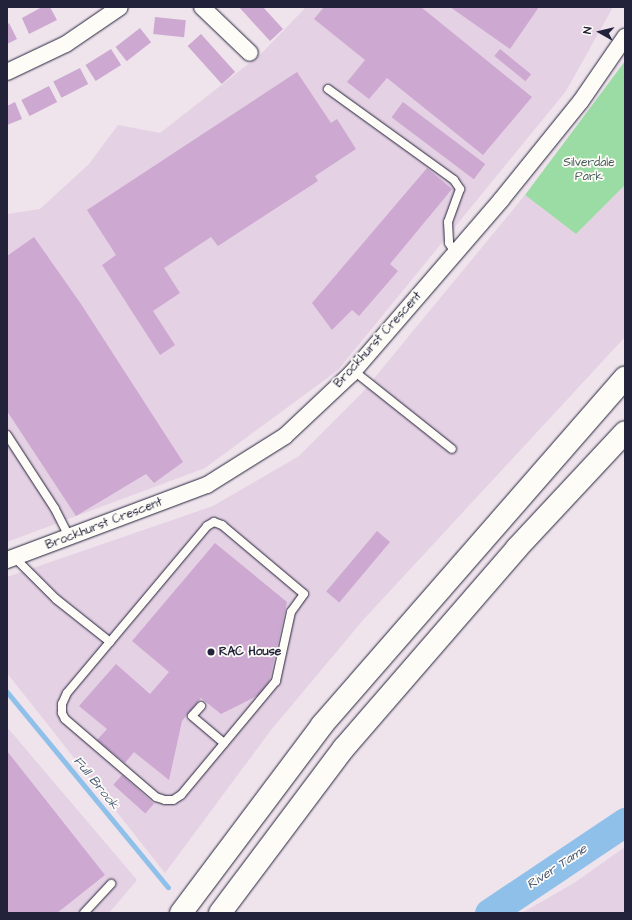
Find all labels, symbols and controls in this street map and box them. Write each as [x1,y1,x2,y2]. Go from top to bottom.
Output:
north arrow [580,12,620,52]
text: N [580,26,596,35]
park label: Silverdale Park [563,156,615,184]
street label: Brockhurst Crescent [331,289,425,391]
street label: Brockhurst Crescent [44,495,164,553]
place label: RAC House [219,645,281,659]
marker: RAC House [206,647,216,657]
water label: Full Brook [70,753,122,813]
water label: River Tame [524,841,590,893]

